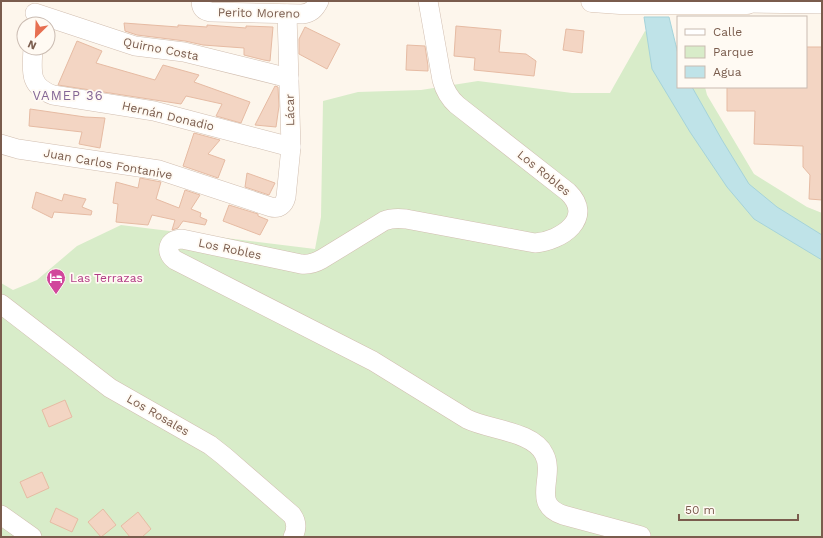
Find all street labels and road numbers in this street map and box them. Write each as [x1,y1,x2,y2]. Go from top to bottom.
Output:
street label: Perito Moreno [218,5,300,21]
street label: Quirno Costa [122,35,200,63]
street label: Lácar [283,94,297,126]
street label: Hernán Donadio [121,99,215,133]
street label: Juan Carlos Fontanive [43,146,174,182]
street label: Los Robles [515,147,573,199]
street label: Los Robles [197,235,263,263]
street label: Los Rosales [124,392,192,438]

